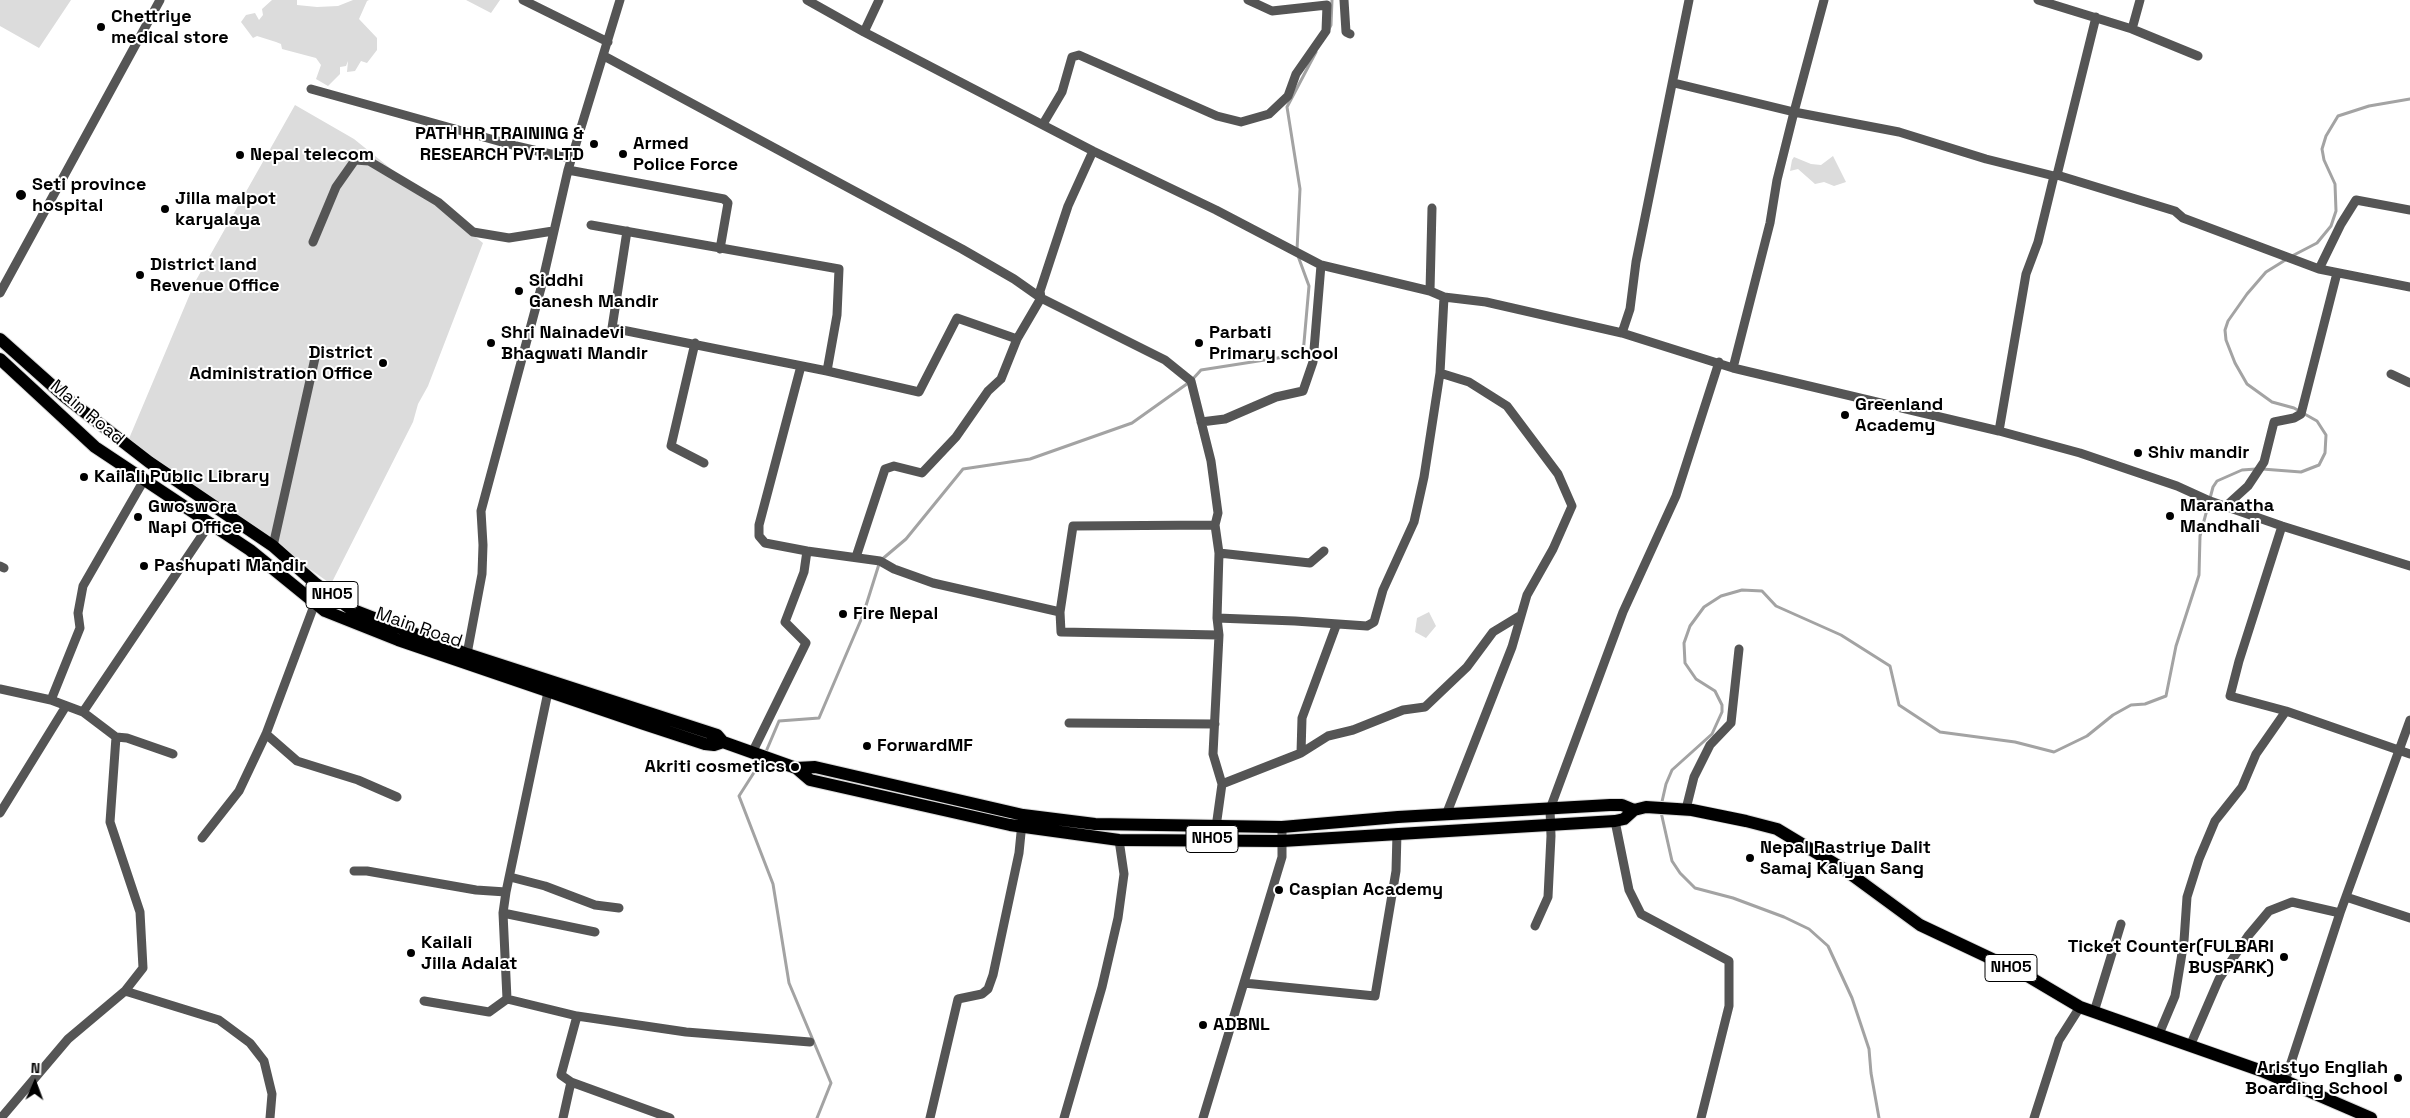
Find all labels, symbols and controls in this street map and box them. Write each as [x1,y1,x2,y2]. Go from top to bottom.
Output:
place label: Chettriye medical store [111,6,229,48]
marker: Chettriye medical store [95,21,107,33]
place label: PATH HR TRAINING & RESEARCH PVT. LTD [415,123,584,166]
place label: Armed Police Force [633,133,738,176]
marker: PATH HR TRAINING & RESEARCH PVT. LTD [588,138,600,150]
place label: Nepal telecom [250,144,374,166]
marker: Armed Police Force [617,148,629,160]
marker: Nepal telecom [234,149,246,161]
place label: Seti province hospital [32,174,146,216]
marker: Seti province hospital [14,188,28,202]
place label: Jilla malpot karyalaya [175,188,276,230]
marker: Jilla malpot karyalaya [159,203,171,215]
place label: District land Revenue Office [150,254,280,296]
marker: District land Revenue Office [134,269,146,281]
place label: Siddhi Ganesh Mandir [529,270,659,312]
marker: Siddhi Ganesh Mandir [513,285,525,297]
place label: Shri Nainadevi Bhagwati Mandir [501,322,648,364]
place label: Parbati Primary school [1209,322,1338,364]
marker: Shri Nainadevi Bhagwati Mandir [485,337,497,349]
marker: Parbati Primary school [1193,337,1205,349]
place label: District Administration Office [189,342,373,384]
marker: District Administration Office [377,357,389,369]
street label: Main Road [46,376,128,450]
place label: Greenland Academy [1855,394,1943,436]
marker: Greenland Academy [1839,409,1851,421]
place label: Shiv mandir [2148,442,2249,464]
marker: Shiv mandir [2132,447,2144,459]
place label: Kailali Public Library [94,466,269,488]
marker: Kailali Public Library [78,471,90,483]
place label: Maranatha Mandhali [2180,495,2274,538]
place label: Gwoswora Napi Office [148,496,242,538]
marker: Maranatha Mandhali [2164,510,2176,522]
marker: Gwoswora Napi Office [132,511,144,523]
place label: Pashupati Mandir [154,555,306,577]
marker: Pashupati Mandir [138,560,150,572]
road number: NH05 [306,582,358,608]
street label: Main Road [373,603,465,653]
place label: Fire Nepal [853,603,938,625]
marker: Fire Nepal [837,608,849,620]
place label: ForwardMF [877,735,973,757]
marker: ForwardMF [861,740,873,752]
place label: Akriti cosmetics [645,756,785,778]
marker: Akriti cosmetics [789,761,801,773]
road number: NH05 [1186,826,1238,852]
place label: Nepal Rastriye Dalit Samaj Kalyan Sang [1760,837,1931,880]
marker: Nepal Rastriye Dalit Samaj Kalyan Sang [1744,852,1756,864]
place label: Caspian Academy [1289,879,1443,901]
marker: Caspian Academy [1273,884,1285,896]
place label: Kailali Jilla Adalat [421,932,517,974]
place label: Ticket Counter(FULBARI BUSPARK) [2068,936,2274,979]
marker: Kailali Jilla Adalat [405,947,417,959]
marker: Ticket Counter(FULBARI BUSPARK) [2278,951,2290,963]
road number: NH05 [1985,954,2037,981]
place label: ADBNL [1213,1014,1270,1036]
marker: ADBNL [1197,1019,1209,1031]
place label: Aristyo Engliah Boarding School [2245,1057,2388,1100]
north arrow [10,1058,60,1108]
text: N [31,1059,41,1077]
marker: Aristyo Engliah Boarding School [2392,1072,2404,1084]

